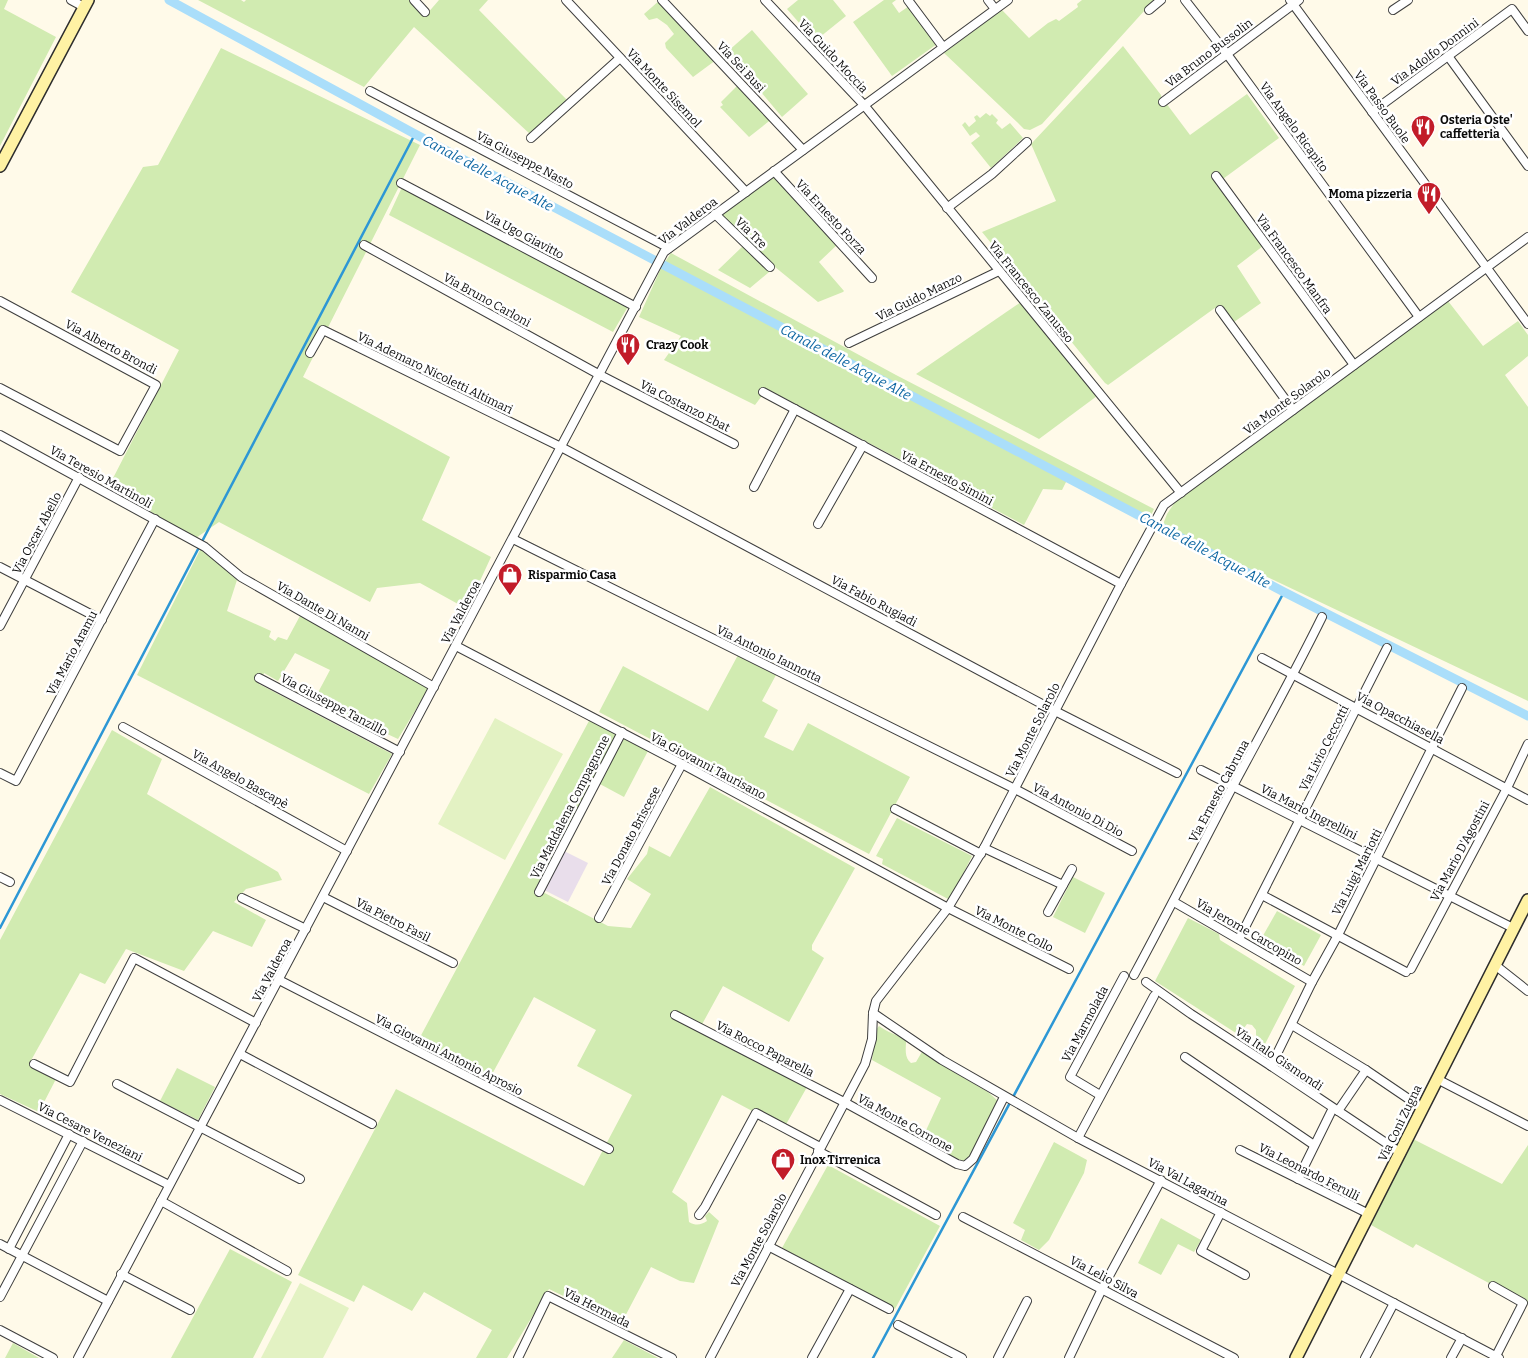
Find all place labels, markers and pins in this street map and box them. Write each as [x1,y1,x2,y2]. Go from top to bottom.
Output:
place label: Osteria Oste' caffetteria [1440,113,1513,141]
restaurant icon: Osteria Oste' caffetteria [1410,114,1436,148]
restaurant icon: Moma pizzeria [1416,181,1442,215]
place label: Moma pizzeria [1329,187,1412,201]
restaurant icon: Crazy Cook [615,332,641,366]
place label: Crazy Cook [646,338,709,352]
shop icon: Risparmio Casa [497,562,523,596]
place label: Risparmio Casa [528,568,617,582]
shop icon: Inox Tirrenica [770,1147,796,1181]
place label: Inox Tirrenica [800,1153,881,1167]

